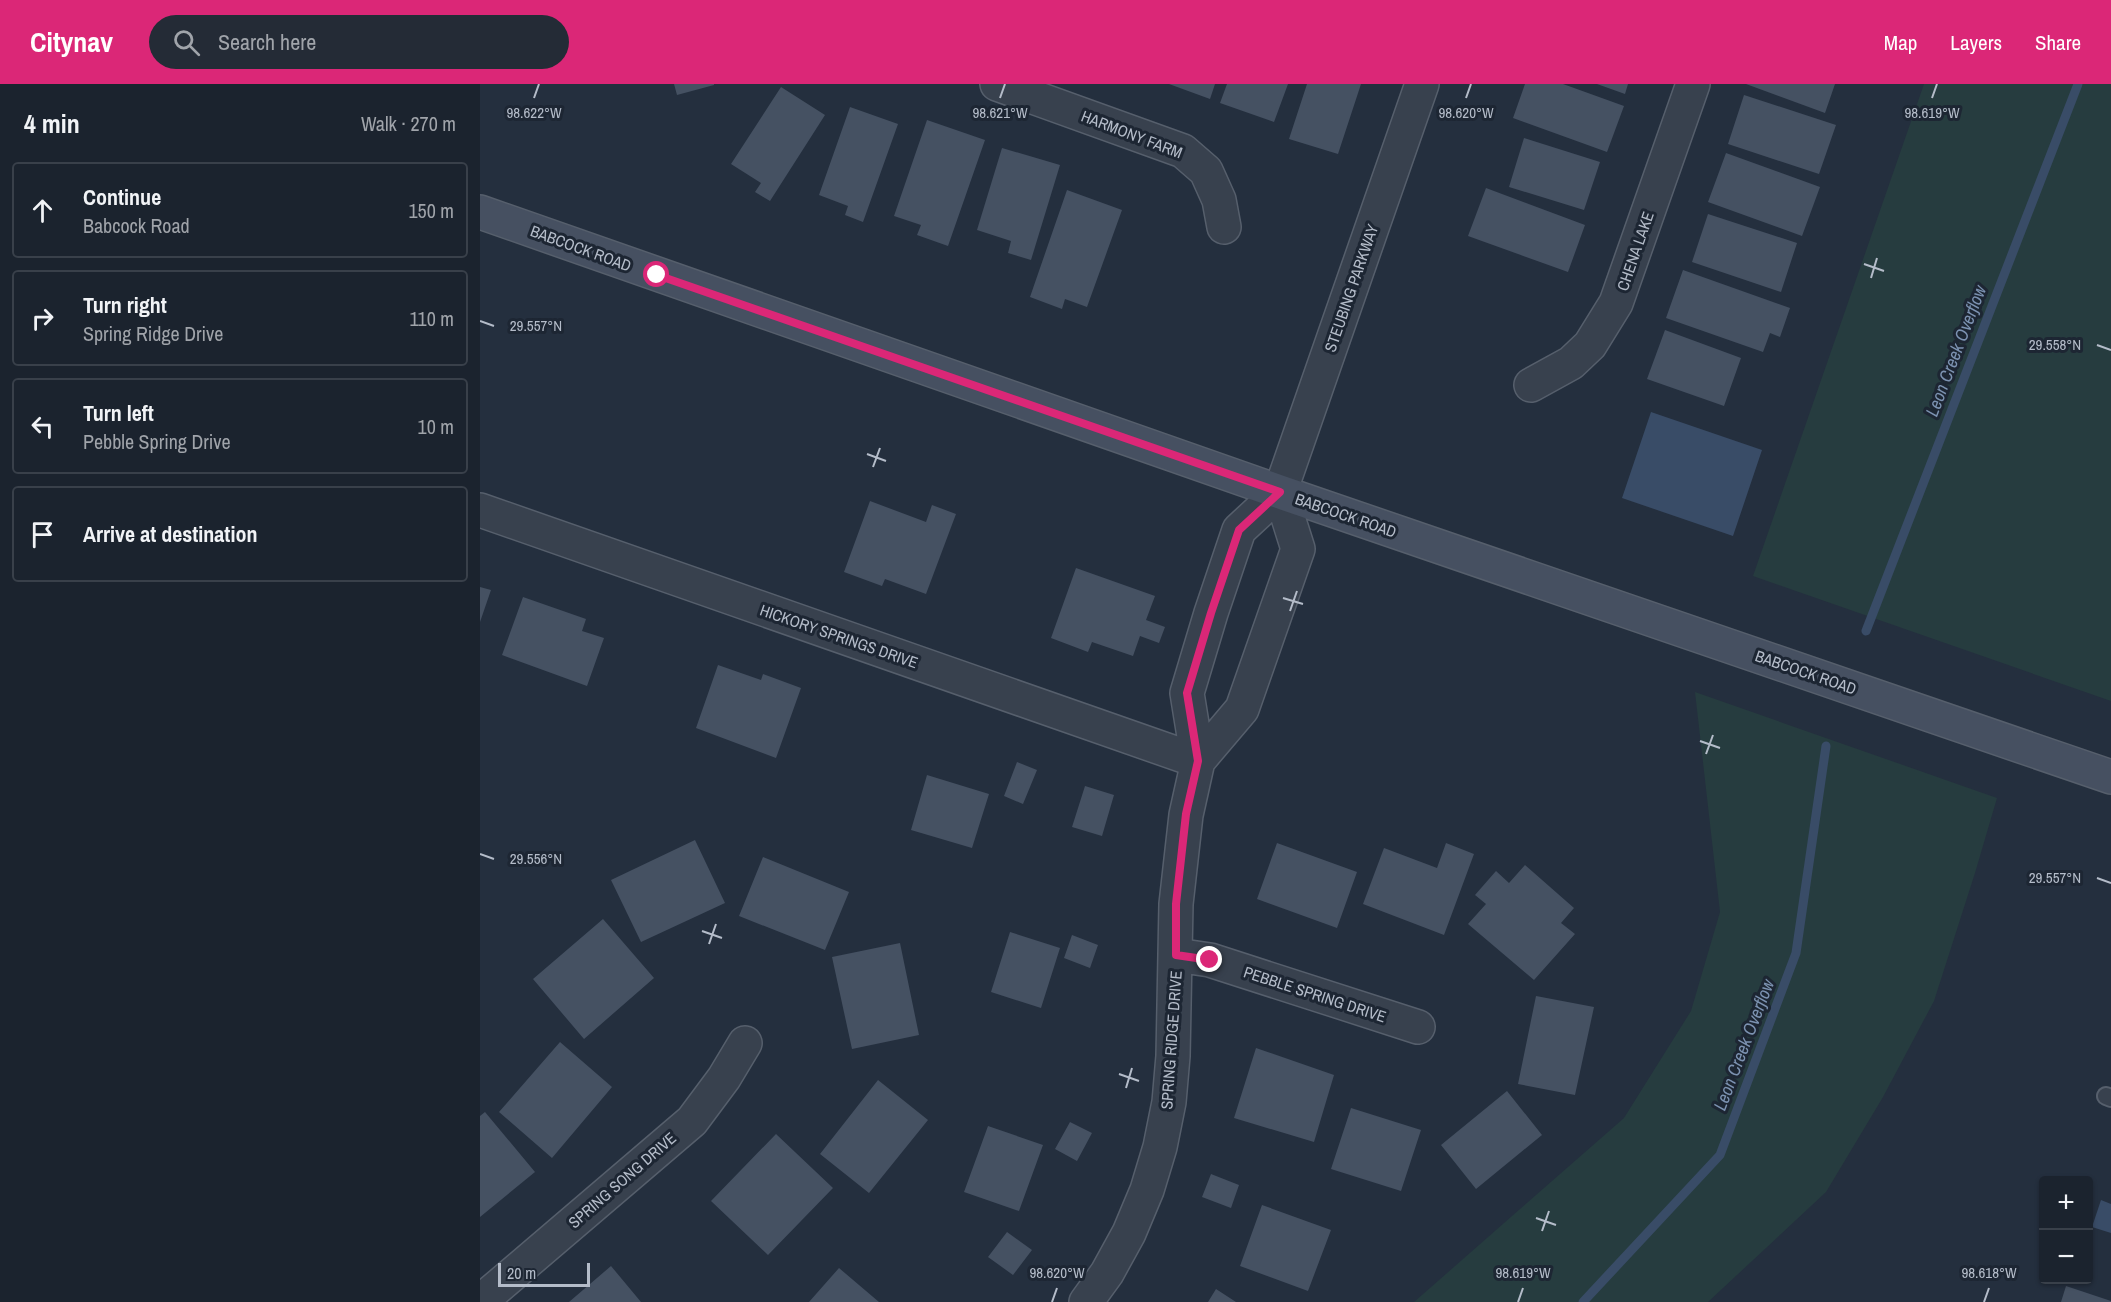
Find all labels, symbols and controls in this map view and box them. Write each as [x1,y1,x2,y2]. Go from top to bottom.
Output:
search box [149,15,569,69]
text: Citynav [30,23,113,61]
icon: search [170,26,203,59]
text: Search here [218,27,316,57]
text: Map [1884,28,1917,57]
text: Layers [1950,28,2002,57]
text: Share [2035,28,2081,57]
text: 98.622°W [506,102,562,123]
text: 98.621°W [972,102,1028,123]
text: 98.620°W [1438,102,1494,123]
text: 98.619°W [1904,102,1960,123]
street label: HARMONY FARM [1078,105,1186,163]
text: 4 min [24,106,80,141]
text: Walk · 270 m [361,110,456,137]
text: Continue [83,182,161,212]
icon: ahead [26,194,59,227]
text: 150 m [408,197,454,224]
street label: CHENA LAKE [1611,208,1659,294]
text: Babcock Road [83,212,190,239]
street label: BABCOCK ROAD [528,220,634,276]
street label: STEUBING PARKWAY [1319,221,1383,355]
route start [643,261,669,287]
water label: Leon Creek Overflow [1919,280,1993,420]
text: Turn right [83,290,167,320]
icon: right [26,302,59,335]
text: 110 m [410,305,454,332]
text: 29.557°N [510,315,562,336]
text: Spring Ridge Drive [83,320,223,347]
text: 29.558°N [2029,334,2081,355]
text: Turn left [83,398,154,428]
icon: left [26,410,59,443]
text: 10 m [418,413,454,440]
text: Pebble Spring Drive [83,428,231,455]
street label: BABCOCK ROAD [1292,487,1400,543]
icon: arrive [26,518,59,551]
text: Arrive at destination [83,519,257,549]
street label: HICKORY SPRINGS DRIVE [757,599,921,673]
street label: BABCOCK ROAD [1752,644,1860,700]
text: 29.556°N [510,848,562,869]
text: 29.557°N [2029,867,2081,888]
route end [1196,946,1222,972]
street label: PEBBLE SPRING DRIVE [1241,961,1389,1027]
street label: SPRING RIDGE DRIVE [1155,970,1187,1110]
water label: Leon Creek Overflow [1707,974,1781,1114]
street label: SPRING SONG DRIVE [563,1127,681,1233]
map controls [2039,1176,2093,1284]
button: + [2039,1176,2093,1230]
button: − [2039,1230,2093,1284]
scale bar [498,1260,590,1288]
text: 20 m [507,1262,536,1284]
text: 98.620°W [1029,1262,1085,1283]
text: 98.619°W [1495,1262,1551,1283]
text: 98.618°W [1961,1262,2017,1283]

